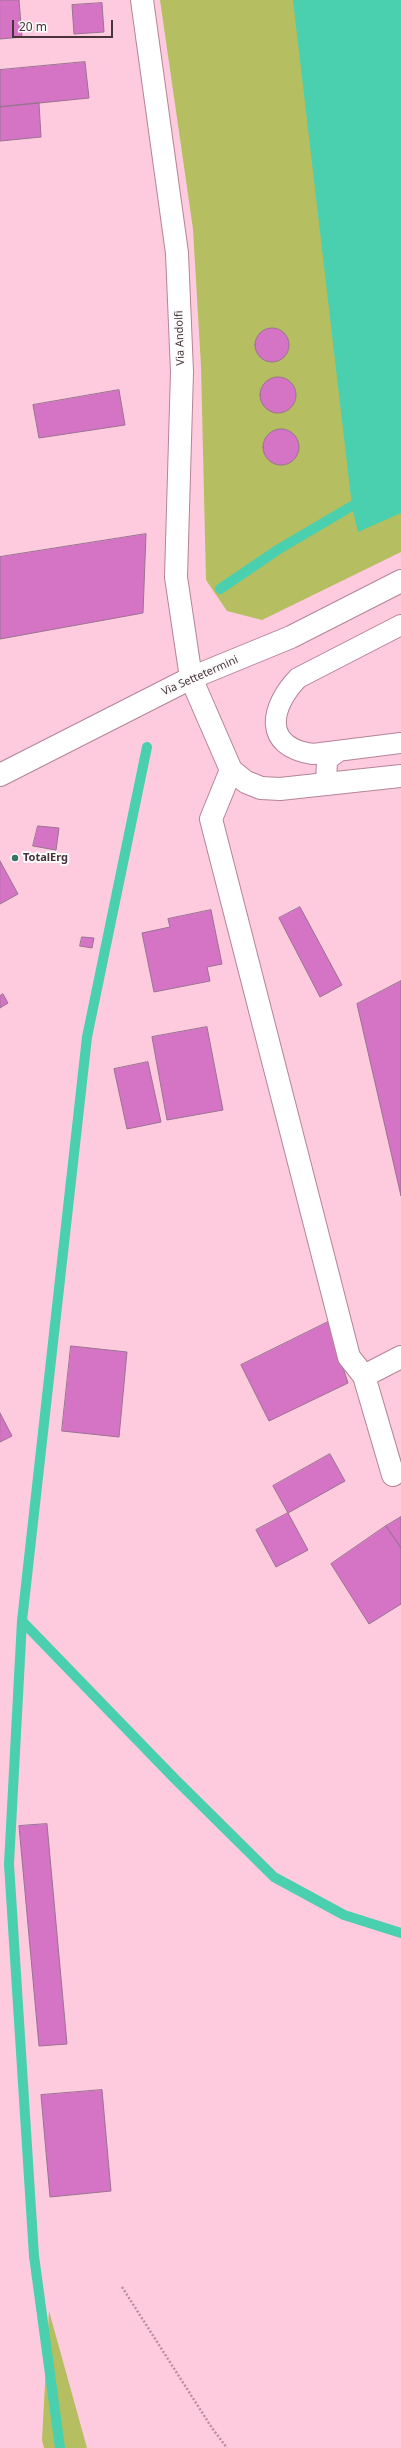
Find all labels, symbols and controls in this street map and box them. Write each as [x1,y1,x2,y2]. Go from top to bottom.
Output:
scale bar [14,12,115,38]
text: 20 m [19,18,47,35]
street label: Via Andolfi [172,310,188,366]
street label: Via Settetermini [160,653,240,699]
place label: TotalErg [23,851,68,865]
marker: TotalErg [10,853,20,863]

